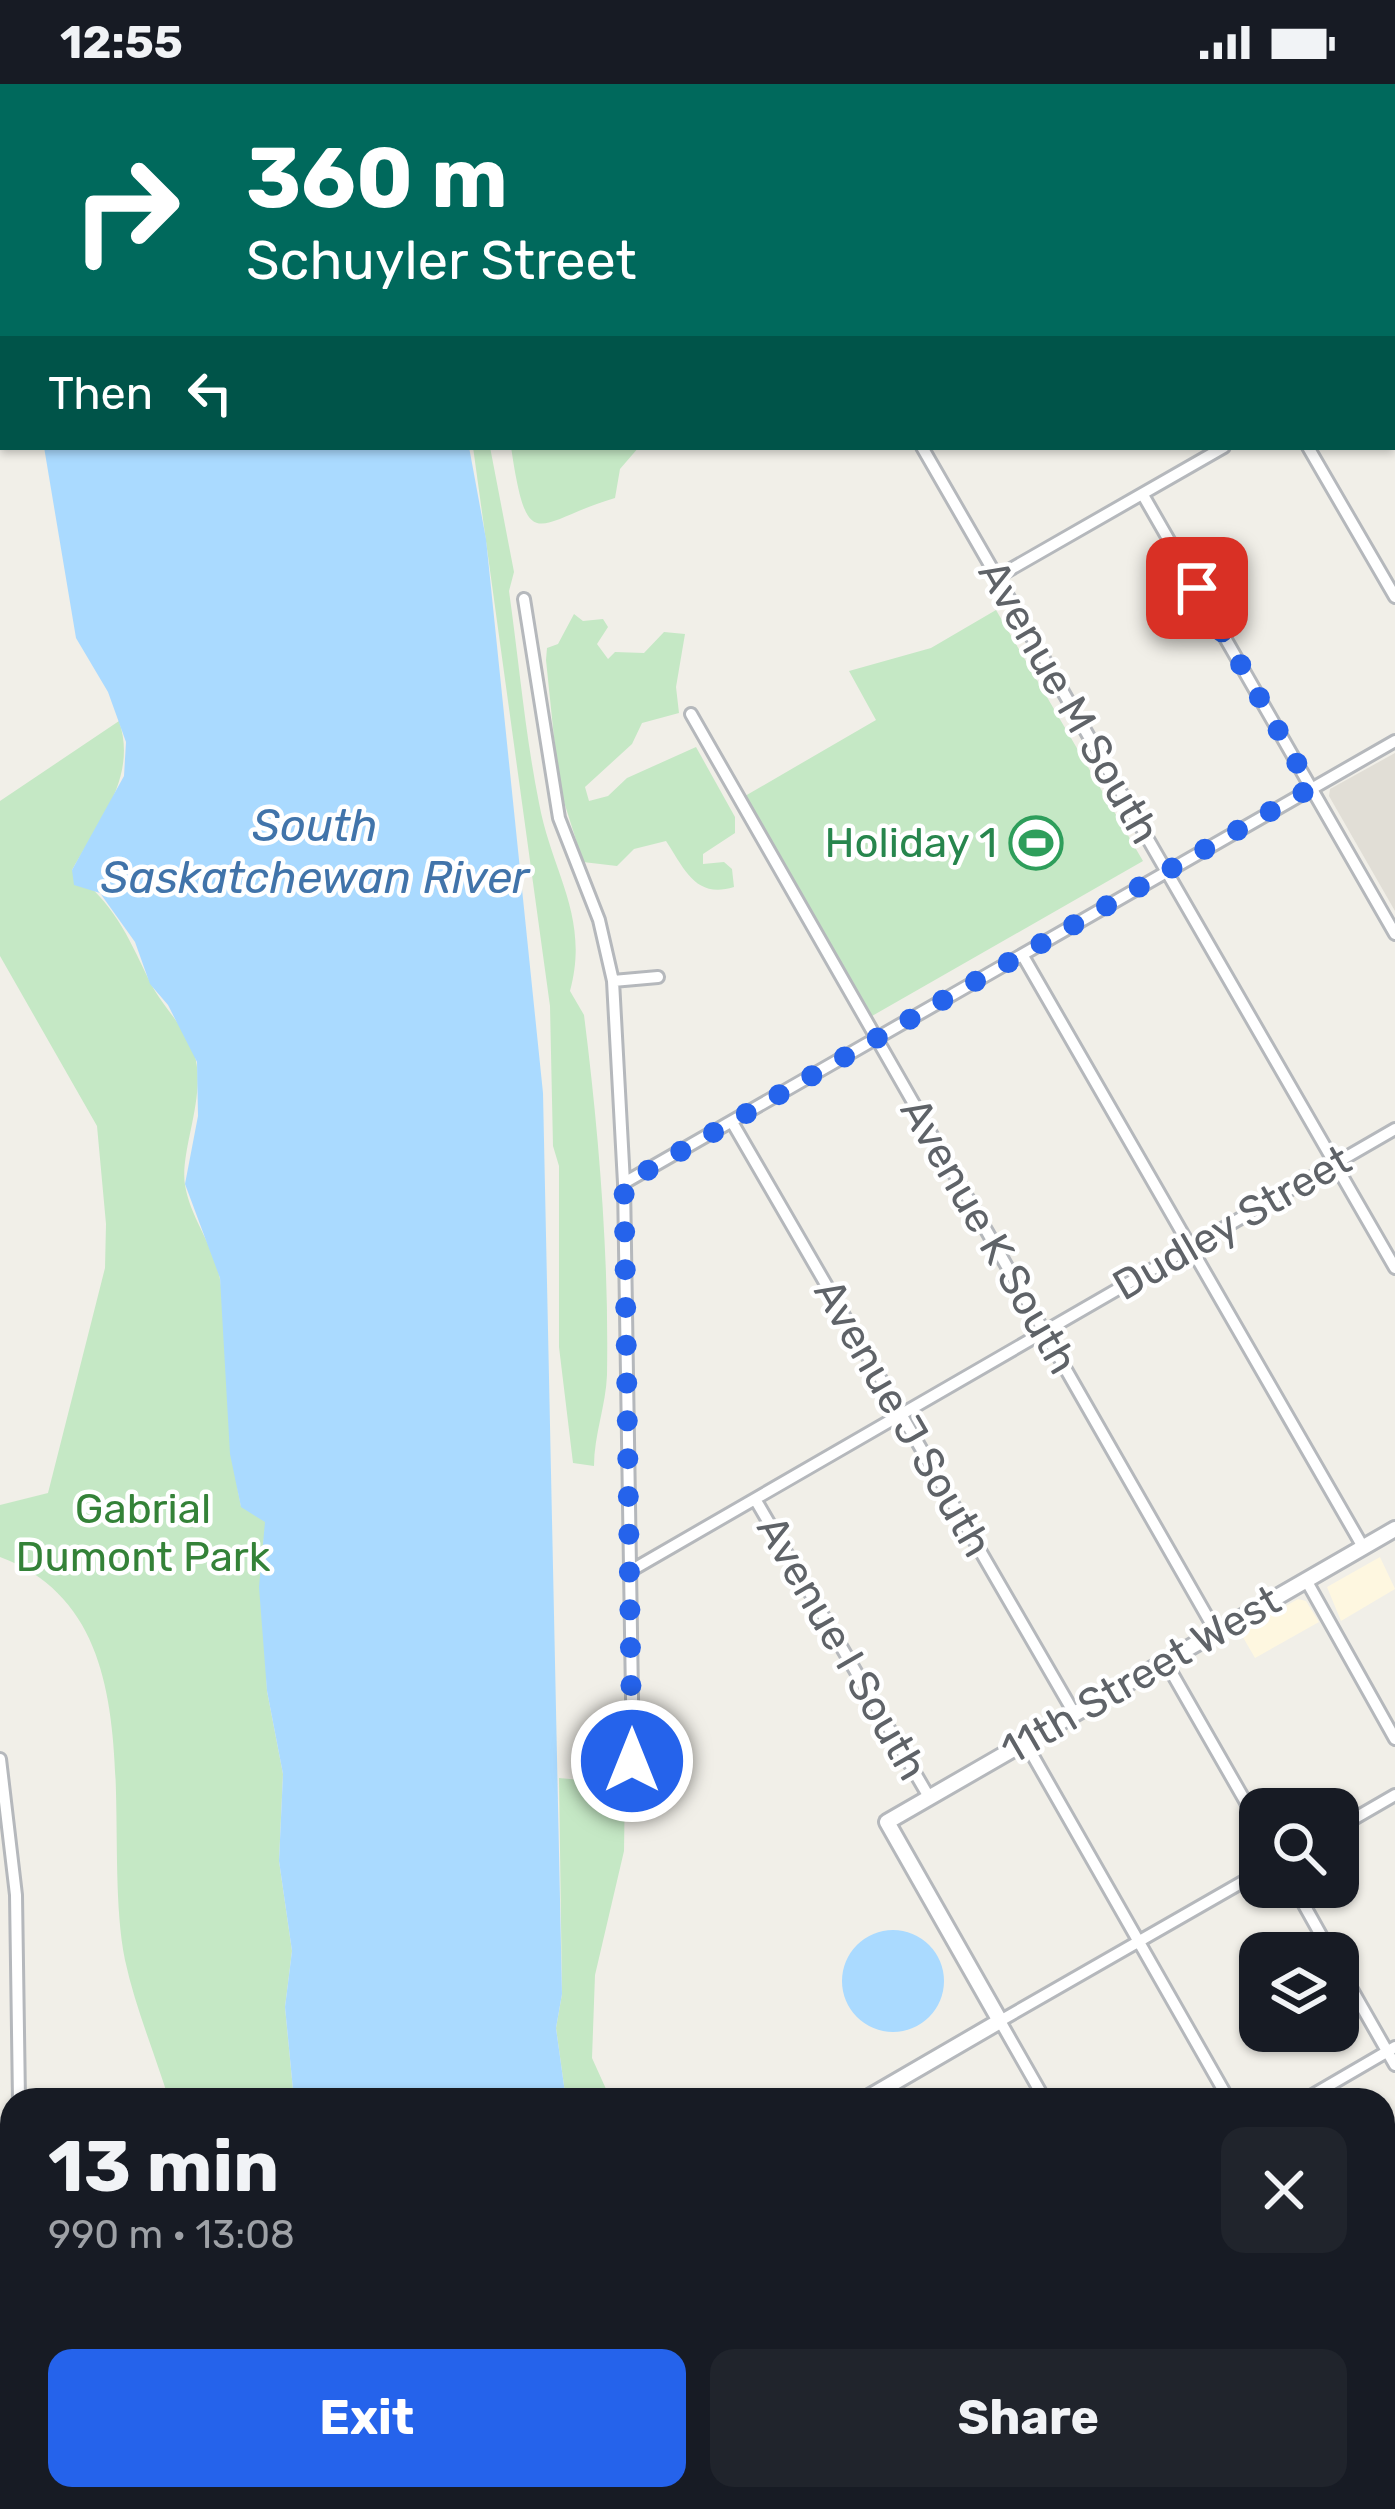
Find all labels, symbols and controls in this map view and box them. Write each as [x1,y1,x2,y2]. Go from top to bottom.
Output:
text: 12:55 [60,16,183,69]
text: 360 m [246,128,508,228]
icon: right [48,132,204,288]
text: Schuyler Street [246,229,637,293]
icon: left [177,360,243,426]
text: Then [48,367,153,420]
pin [1146,537,1248,639]
street label: Avenue M South [968,552,1170,852]
icon: arrive [1164,555,1230,621]
water label: South Saskatchewan River [101,799,531,904]
sports icon: Holiday 1 [1008,815,1064,871]
place label: Holiday 1 [825,818,997,868]
street label: Avenue K South [890,1089,1088,1383]
street label: Dudley Street [1104,1135,1360,1311]
street label: Avenue J South [803,1270,1003,1566]
park label: Gabrial Dumont Park [16,1484,271,1582]
street label: Avenue I South [746,1507,938,1789]
street label: 11th Street West [993,1575,1289,1775]
position arrow [569,1698,695,1824]
map controls [1239,1788,1359,2052]
button: search [1239,1788,1359,1908]
button: layers [1239,1932,1359,2052]
text: 13 min [48,2124,279,2209]
button: close [1221,2127,1347,2253]
text: 990 m · 13:08 [48,2212,295,2258]
button: Exit [48,2349,686,2487]
button: Share [710,2349,1347,2487]

